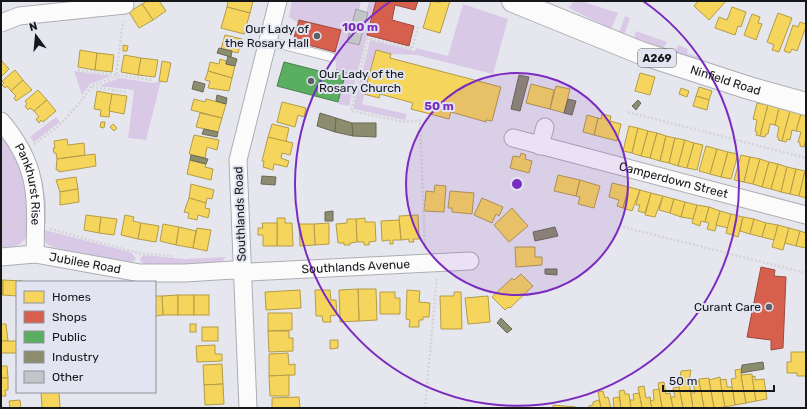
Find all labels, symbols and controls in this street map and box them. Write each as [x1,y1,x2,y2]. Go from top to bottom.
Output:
north arrow [16,16,56,56]
text: N [28,20,39,34]
text: 100 m [342,20,378,34]
place label: Our Lady of the Rosary Hall [225,22,309,50]
marker: Our Lady of the Rosary Hall [312,31,322,41]
road number: A269 [638,49,676,67]
street label: Ninfield Road [689,62,762,98]
place label: Our Lady of the Rosary Church [319,67,404,95]
marker: Our Lady of the Rosary Church [306,76,316,86]
text: 50 m [424,99,454,113]
street label: Pankhurst Rise [12,141,43,226]
street label: Camperdown Street [618,159,730,201]
street label: Southlands Road [231,166,249,262]
centre of rings [510,177,524,191]
street label: Jubilee Road [48,250,122,276]
street label: Southlands Avenue [301,257,411,276]
legend [16,281,156,393]
text: Homes [52,290,91,304]
place label: Curant Care [694,300,761,314]
marker: Curant Care [764,302,774,312]
text: Shops [52,310,87,324]
text: Public [52,330,87,344]
text: Industry [52,350,99,364]
scale bar [663,367,774,393]
text: Other [52,370,84,384]
text: 50 m [669,374,697,388]

